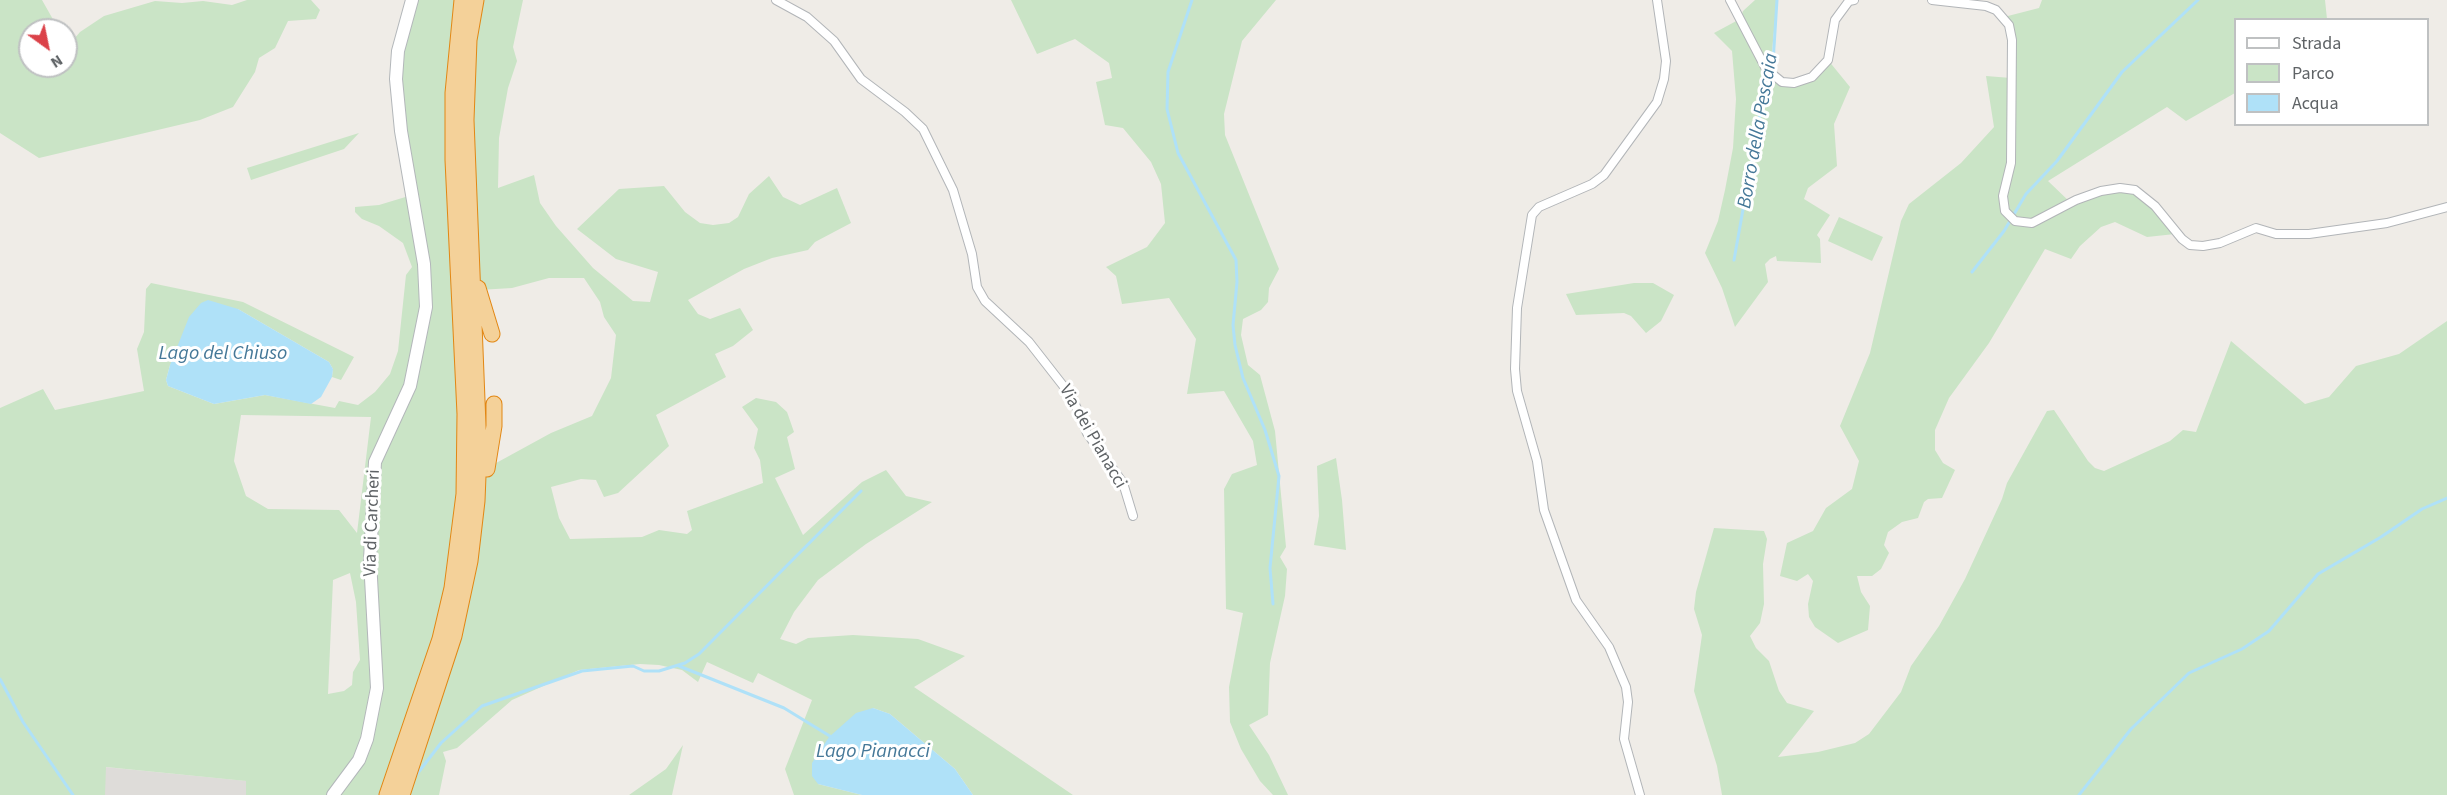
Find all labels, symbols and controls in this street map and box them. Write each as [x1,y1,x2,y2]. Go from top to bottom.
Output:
north arrow [18,18,78,78]
legend [2234,18,2429,126]
text: Strada [2292,31,2341,56]
text: N [46,49,67,74]
water label: Borro della Pescaia [1734,51,1784,211]
text: Parco [2292,61,2334,86]
text: Acqua [2292,91,2338,116]
water label: Lago del Chiuso [159,343,287,367]
street label: Via dei Pianacci [1054,381,1130,493]
street label: Via di Carcheri [360,469,386,577]
water label: Lago Pianacci [816,741,930,765]

